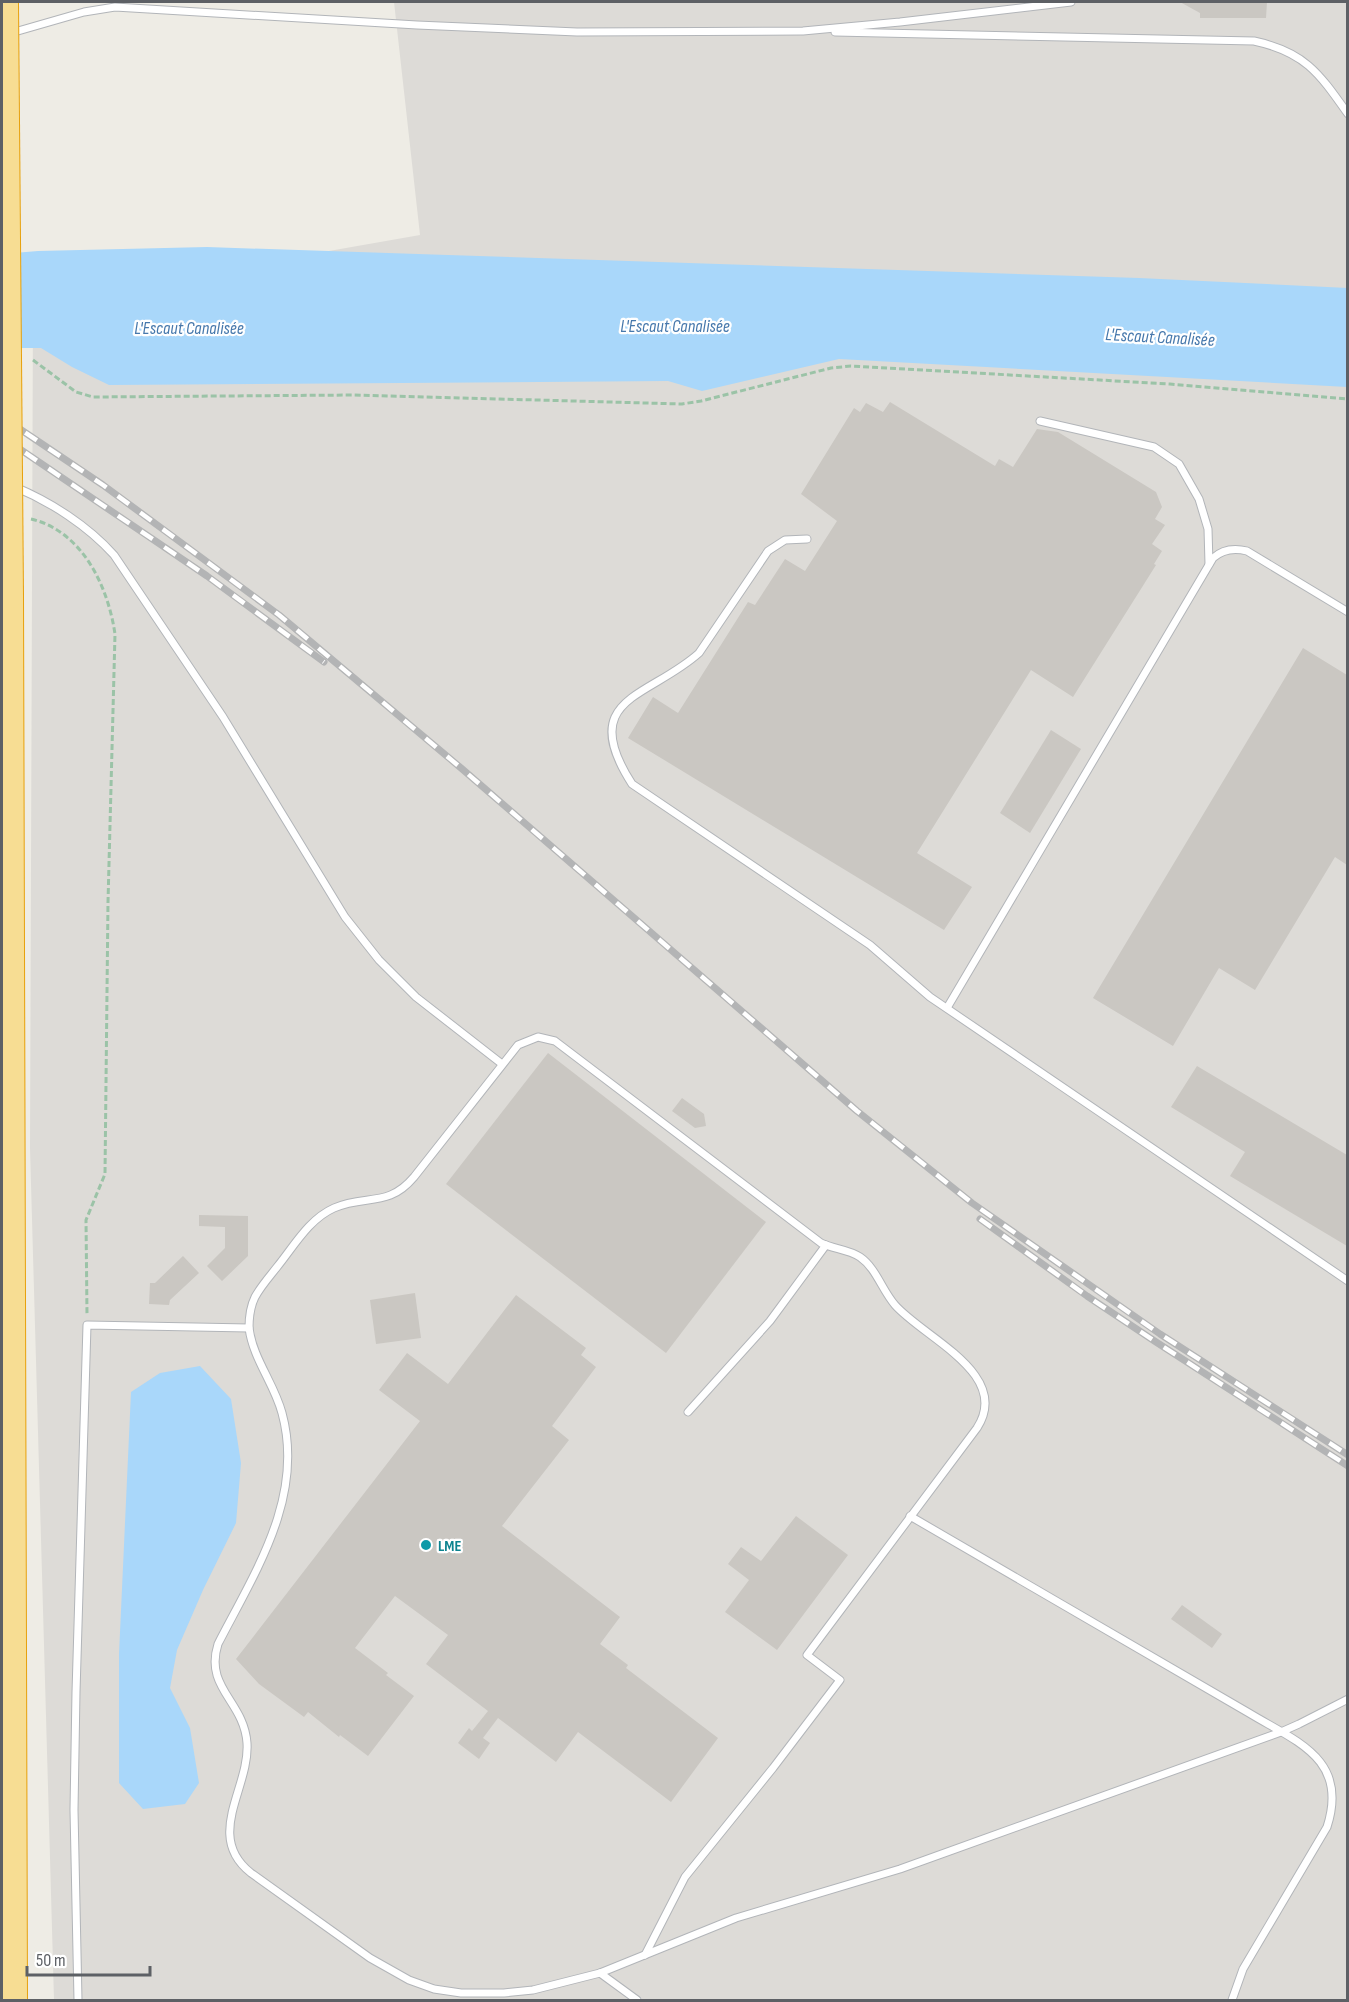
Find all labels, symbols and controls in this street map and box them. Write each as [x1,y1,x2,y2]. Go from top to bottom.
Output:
water label: L'Escaut Canalisée [620,316,730,337]
water label: L'Escaut Canalisée [134,318,244,339]
water label: L'Escaut Canalisée [1105,324,1215,351]
place label: LME [438,1537,461,1556]
marker: LME [419,1538,433,1552]
scale bar [27,1939,150,1977]
text: 50 m [36,1950,66,1971]

